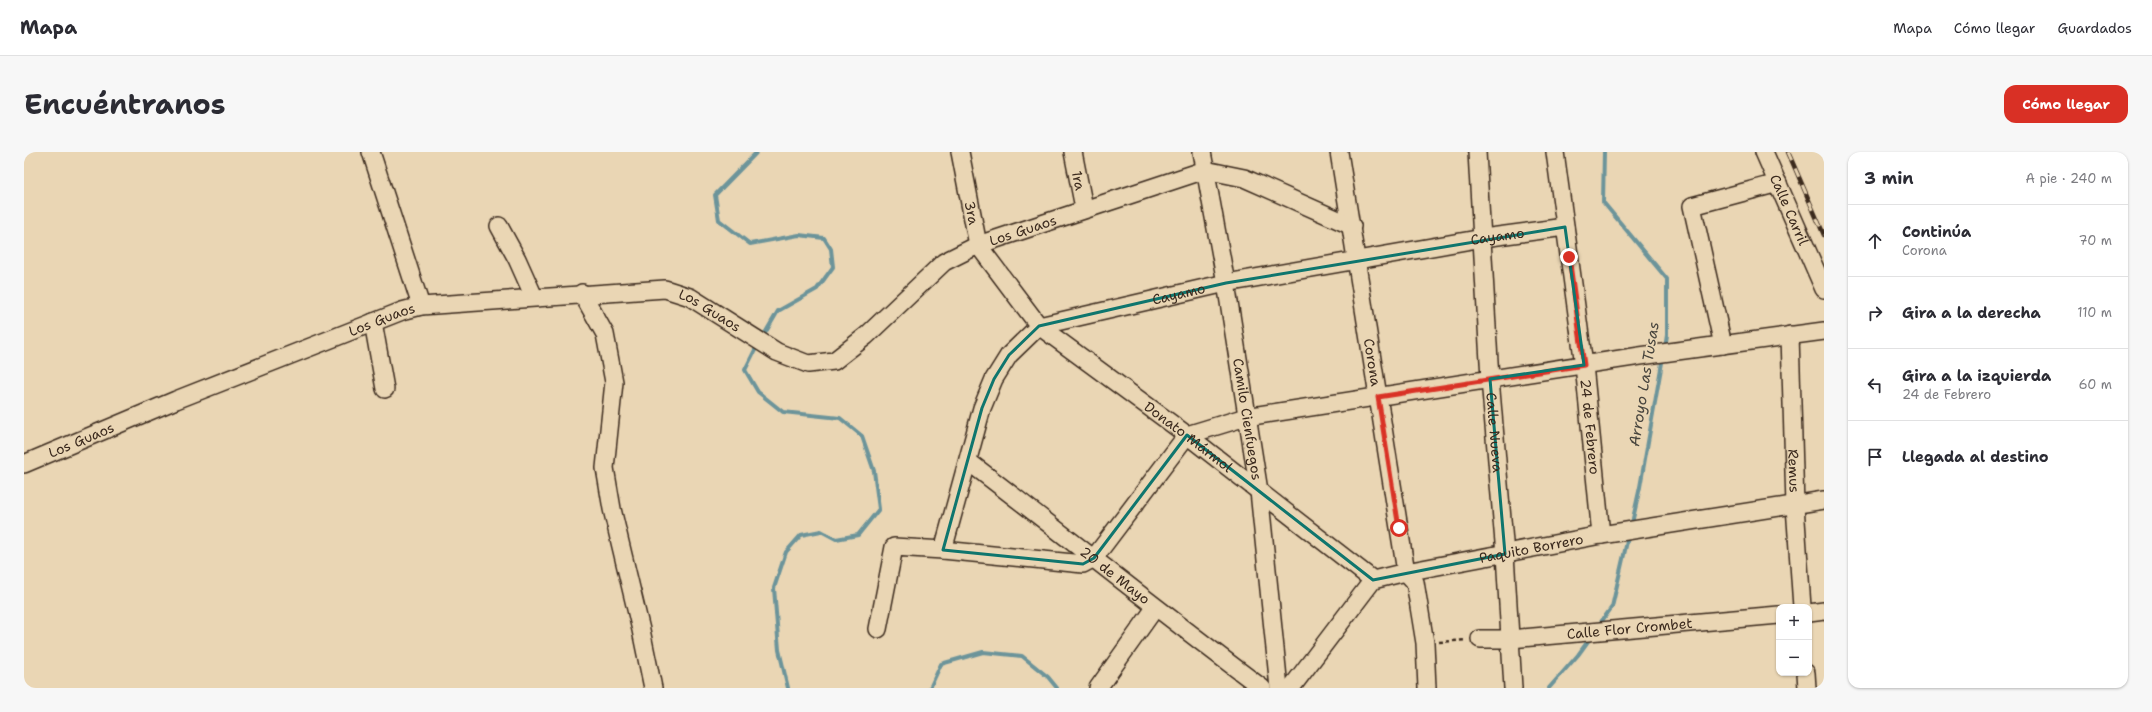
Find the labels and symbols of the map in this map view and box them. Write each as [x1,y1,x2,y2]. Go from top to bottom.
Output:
street label: 1ra [1068,169,1089,192]
street label: Calle Carril [1766,172,1813,249]
street label: 3ra [961,199,983,227]
street label: Los Guaos [987,211,1059,250]
street label: Cayamo [1469,224,1525,249]
route end [1560,248,1578,266]
street label: Cayamo [1150,279,1207,309]
street label: Los Guaos [677,285,744,336]
street label: Los Guaos [346,299,417,340]
water label: Arroyo Las Tusas [1624,320,1664,448]
street label: Corona [1360,337,1385,388]
street label: Camilo Cienfuegos [1229,357,1266,481]
street label: 24 de Febrero [1576,378,1604,475]
street label: Calle Nueva [1482,392,1507,473]
street label: Donato Mármol [1141,397,1237,477]
street label: Los Guaos [45,418,117,462]
street label: Remus [1784,449,1804,493]
route start [1390,519,1408,537]
street label: Paquito Borrero [1478,530,1585,567]
street label: 20 de Mayo [1077,543,1154,608]
street label: Calle Flor Crombet [1566,614,1693,643]

